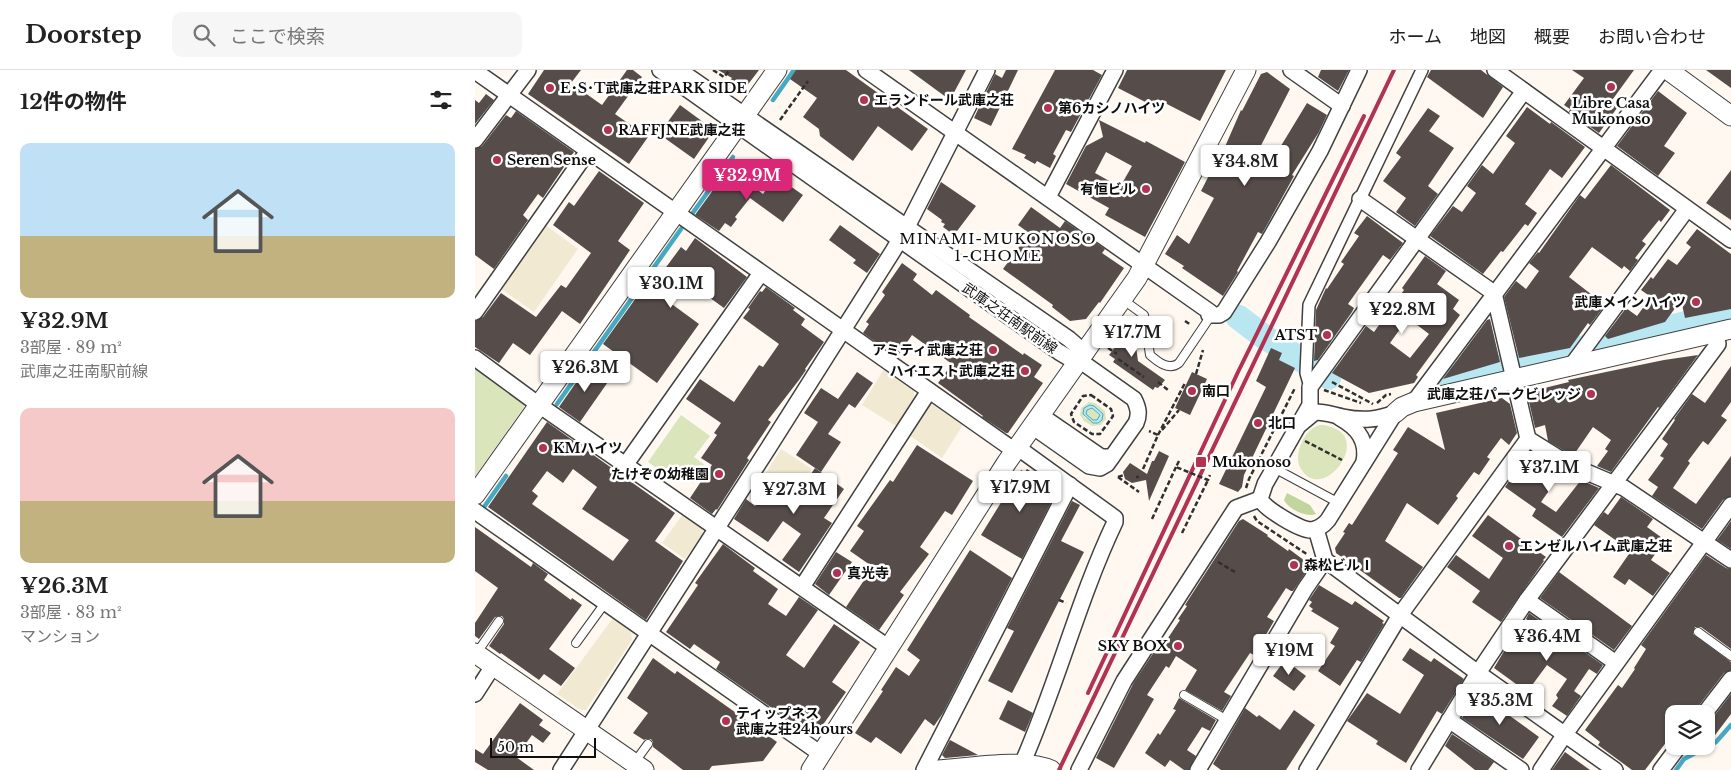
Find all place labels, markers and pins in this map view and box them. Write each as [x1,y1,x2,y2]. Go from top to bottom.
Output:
place label: E･S･T武庫之荘PARK SIDE [560,79,747,97]
marker: Libre Casa Mukonoso [1605,81,1617,93]
marker: E･S･T武庫之荘PARK SIDE [544,82,556,94]
place label: エランドール武庫之荘 [874,91,1014,109]
marker: エランドール武庫之荘 [858,94,870,106]
place label: Libre Casa Mukonoso [1571,94,1651,128]
place label: 第6カシノハイツ [1058,99,1165,117]
marker: 第6カシノハイツ [1042,102,1054,114]
place label: RAFFJNE武庫之荘 [618,121,746,139]
marker: RAFFJNE武庫之荘 [602,124,614,136]
pin: ¥34.8M [1204,144,1286,187]
place label: Seren Sense [507,151,596,169]
marker: Seren Sense [491,154,503,166]
pin: ¥32.9M [706,158,788,201]
place label: 有恒ビル [1080,180,1136,198]
marker: 有恒ビル [1140,183,1152,195]
pin: ¥30.1M [630,266,712,309]
pin: ¥22.8M [1361,292,1443,335]
place label: 武庫メインハイツ [1574,293,1686,311]
marker: 武庫メインハイツ [1690,296,1702,308]
pin: ¥17.7M [1091,316,1173,358]
place label: ATST [1273,326,1317,344]
marker: ATST [1321,329,1333,341]
place label: アミティ武庫之荘 [872,341,983,359]
marker: アミティ武庫之荘 [987,344,999,356]
pin: ¥26.3M [544,350,626,393]
place label: ハイエスト武庫之荘 [889,362,1015,380]
marker: ハイエスト武庫之荘 [1019,365,1031,377]
place label: 南口 [1202,382,1230,400]
marker: 南口 [1186,385,1198,397]
place label: 武庫之荘パークビレッジ [1427,385,1581,403]
marker: 武庫之荘パークビレッジ [1585,388,1597,400]
place label: 北口 [1268,414,1296,432]
marker: 北口 [1252,417,1264,429]
place label: KMハイツ [553,439,622,457]
marker: KMハイツ [537,442,549,454]
pin: ¥37.1M [1508,450,1590,493]
place label: Mukonoso [1212,453,1291,471]
marker: Mukonoso [1194,455,1208,469]
place label: たけぞの幼稚園 [611,465,709,483]
marker: たけぞの幼稚園 [713,468,725,480]
pin: ¥17.9M [979,470,1061,513]
pin: ¥27.3M [753,472,835,515]
place label: エンゼルハイム武庫之荘 [1519,537,1672,555]
marker: エンゼルハイム武庫之荘 [1503,540,1515,552]
place label: 森松ビルⅠ [1304,556,1374,574]
marker: 森松ビルⅠ [1288,559,1300,571]
place label: 真光寺 [847,564,889,582]
marker: 真光寺 [831,567,843,579]
pin: ¥36.4M [1506,620,1588,662]
pin: ¥19M [1259,634,1319,676]
place label: SKY BOX [1098,637,1169,655]
marker: SKY BOX [1172,640,1184,652]
pin: ¥35.3M [1459,684,1541,726]
place label: ティップネス 武庫之荘24hours [736,704,854,738]
marker: ティップネス 武庫之荘24hours [720,715,732,727]

